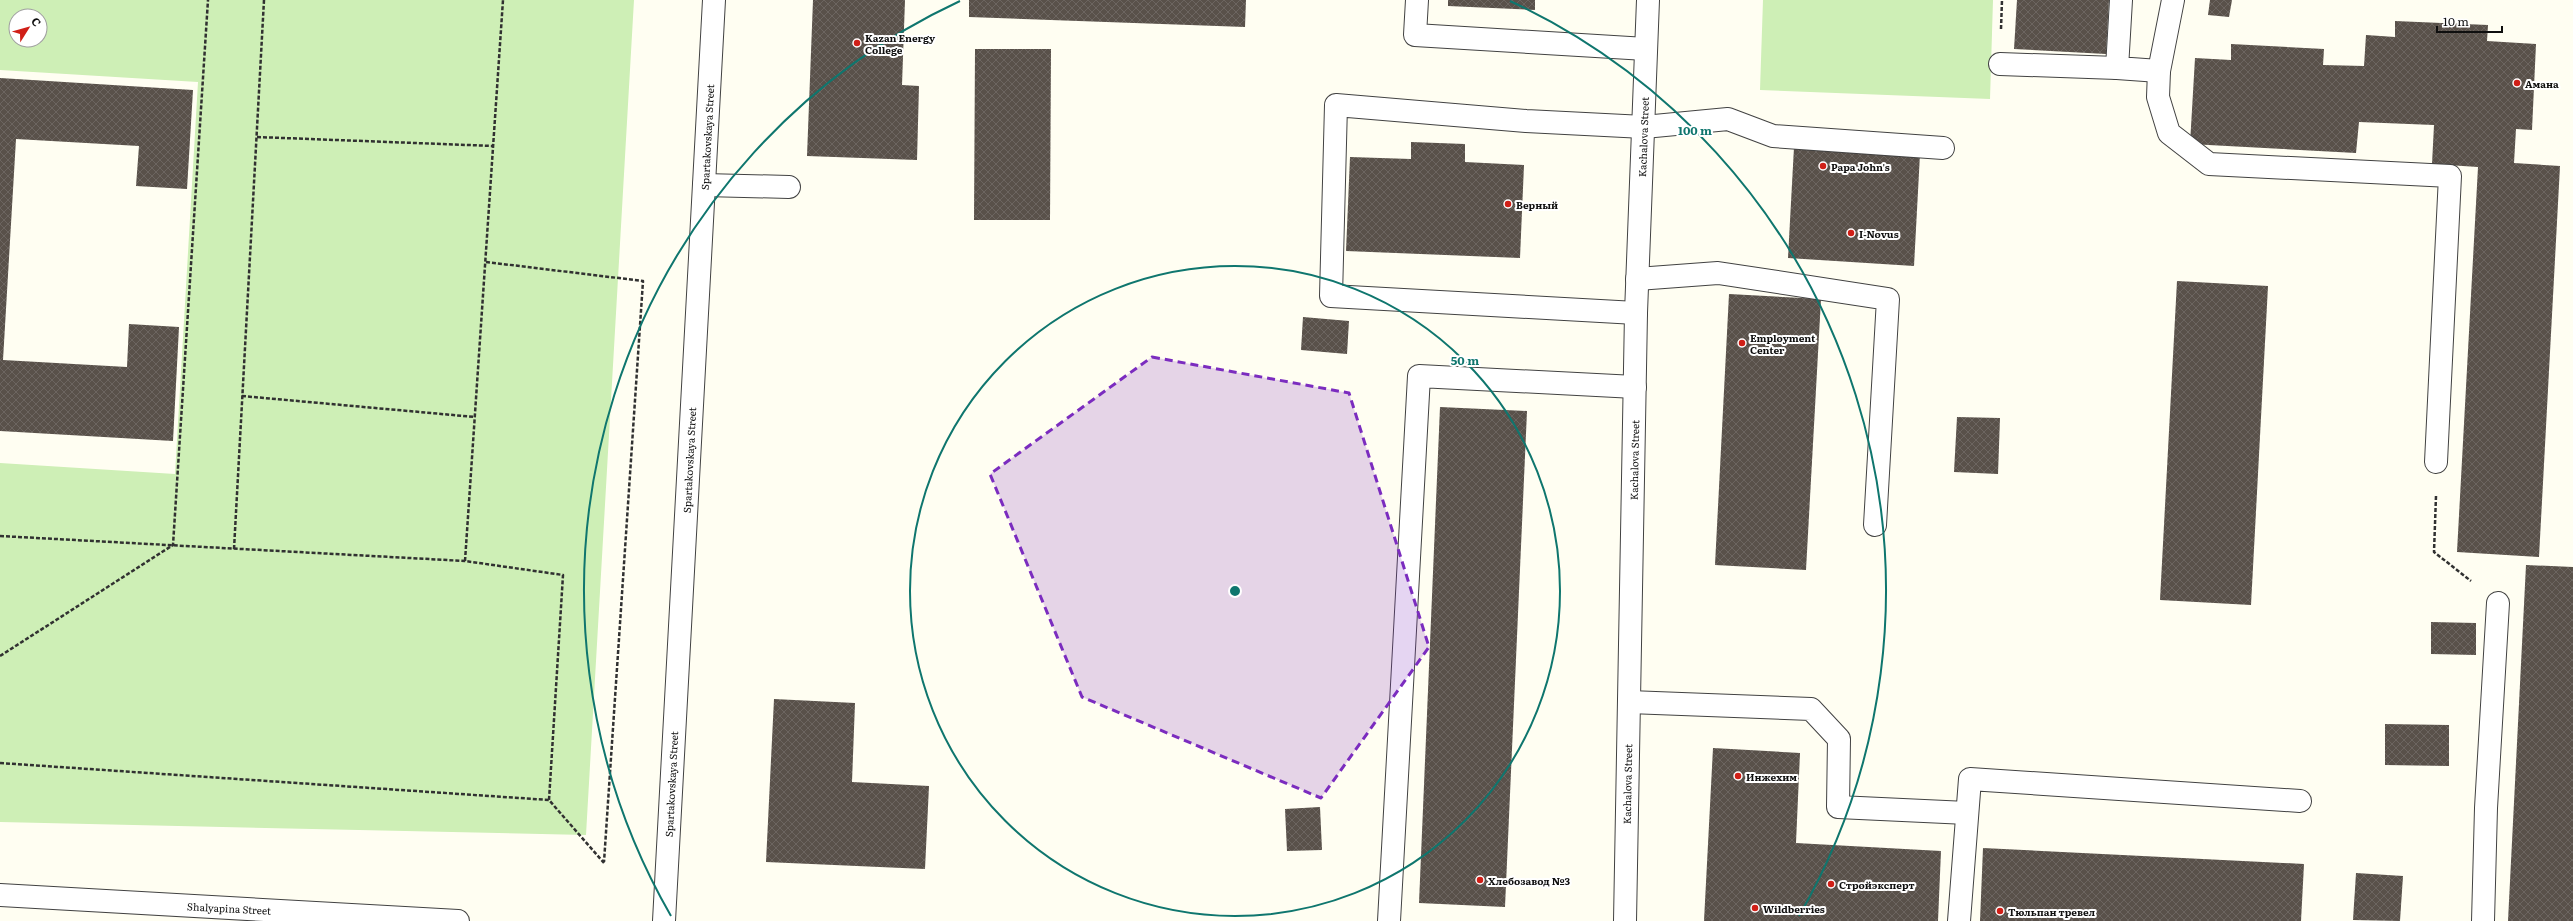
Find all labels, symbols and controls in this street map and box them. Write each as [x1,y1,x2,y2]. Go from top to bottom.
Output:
north arrow [8,8,48,48]
scale bar [2437,8,2502,34]
text: 10 m [2443,12,2469,30]
text: С [28,13,46,29]
place label: Kazan Energy College [865,30,936,57]
marker: Kazan Energy College [852,38,862,48]
place label: Амана [2525,76,2559,91]
marker: Амана [2512,78,2522,88]
street label: Spartakovskaya Street [697,84,717,190]
street label: Kachalova Street [1634,97,1652,177]
text: 100 m [1678,121,1712,139]
place label: Papa John's [1831,159,1890,174]
marker: Papa John's [1818,161,1828,171]
place label: Верный [1516,197,1558,212]
marker: Верный [1503,199,1513,209]
place label: I-Novus [1859,226,1899,241]
marker: I-Novus [1846,228,1856,238]
place label: Employment Center [1750,330,1816,357]
marker: Employment Center [1737,338,1747,348]
text: 50 m [1451,351,1479,369]
street label: Spartakovskaya Street [679,407,699,513]
street label: Kachalova Street [1626,420,1642,500]
centre of rings [1228,584,1242,598]
street label: Spartakovskaya Street [661,731,681,837]
street label: Kachalova Street [1619,744,1635,824]
place label: Инжехим [1746,769,1797,784]
marker: Инжехим [1733,771,1743,781]
place label: Хлебозавод №3 [1488,873,1571,888]
marker: Хлебозавод №3 [1475,875,1485,885]
place label: Стройэксперт [1839,877,1915,892]
marker: Стройэксперт [1826,879,1836,889]
street label: Shalyapina Street [187,898,271,918]
place label: Wildberries [1763,901,1825,916]
marker: Wildberries [1750,903,1760,913]
place label: Тюльпан тревел [2008,904,2096,919]
marker: Тюльпан тревел [1995,906,2005,916]

